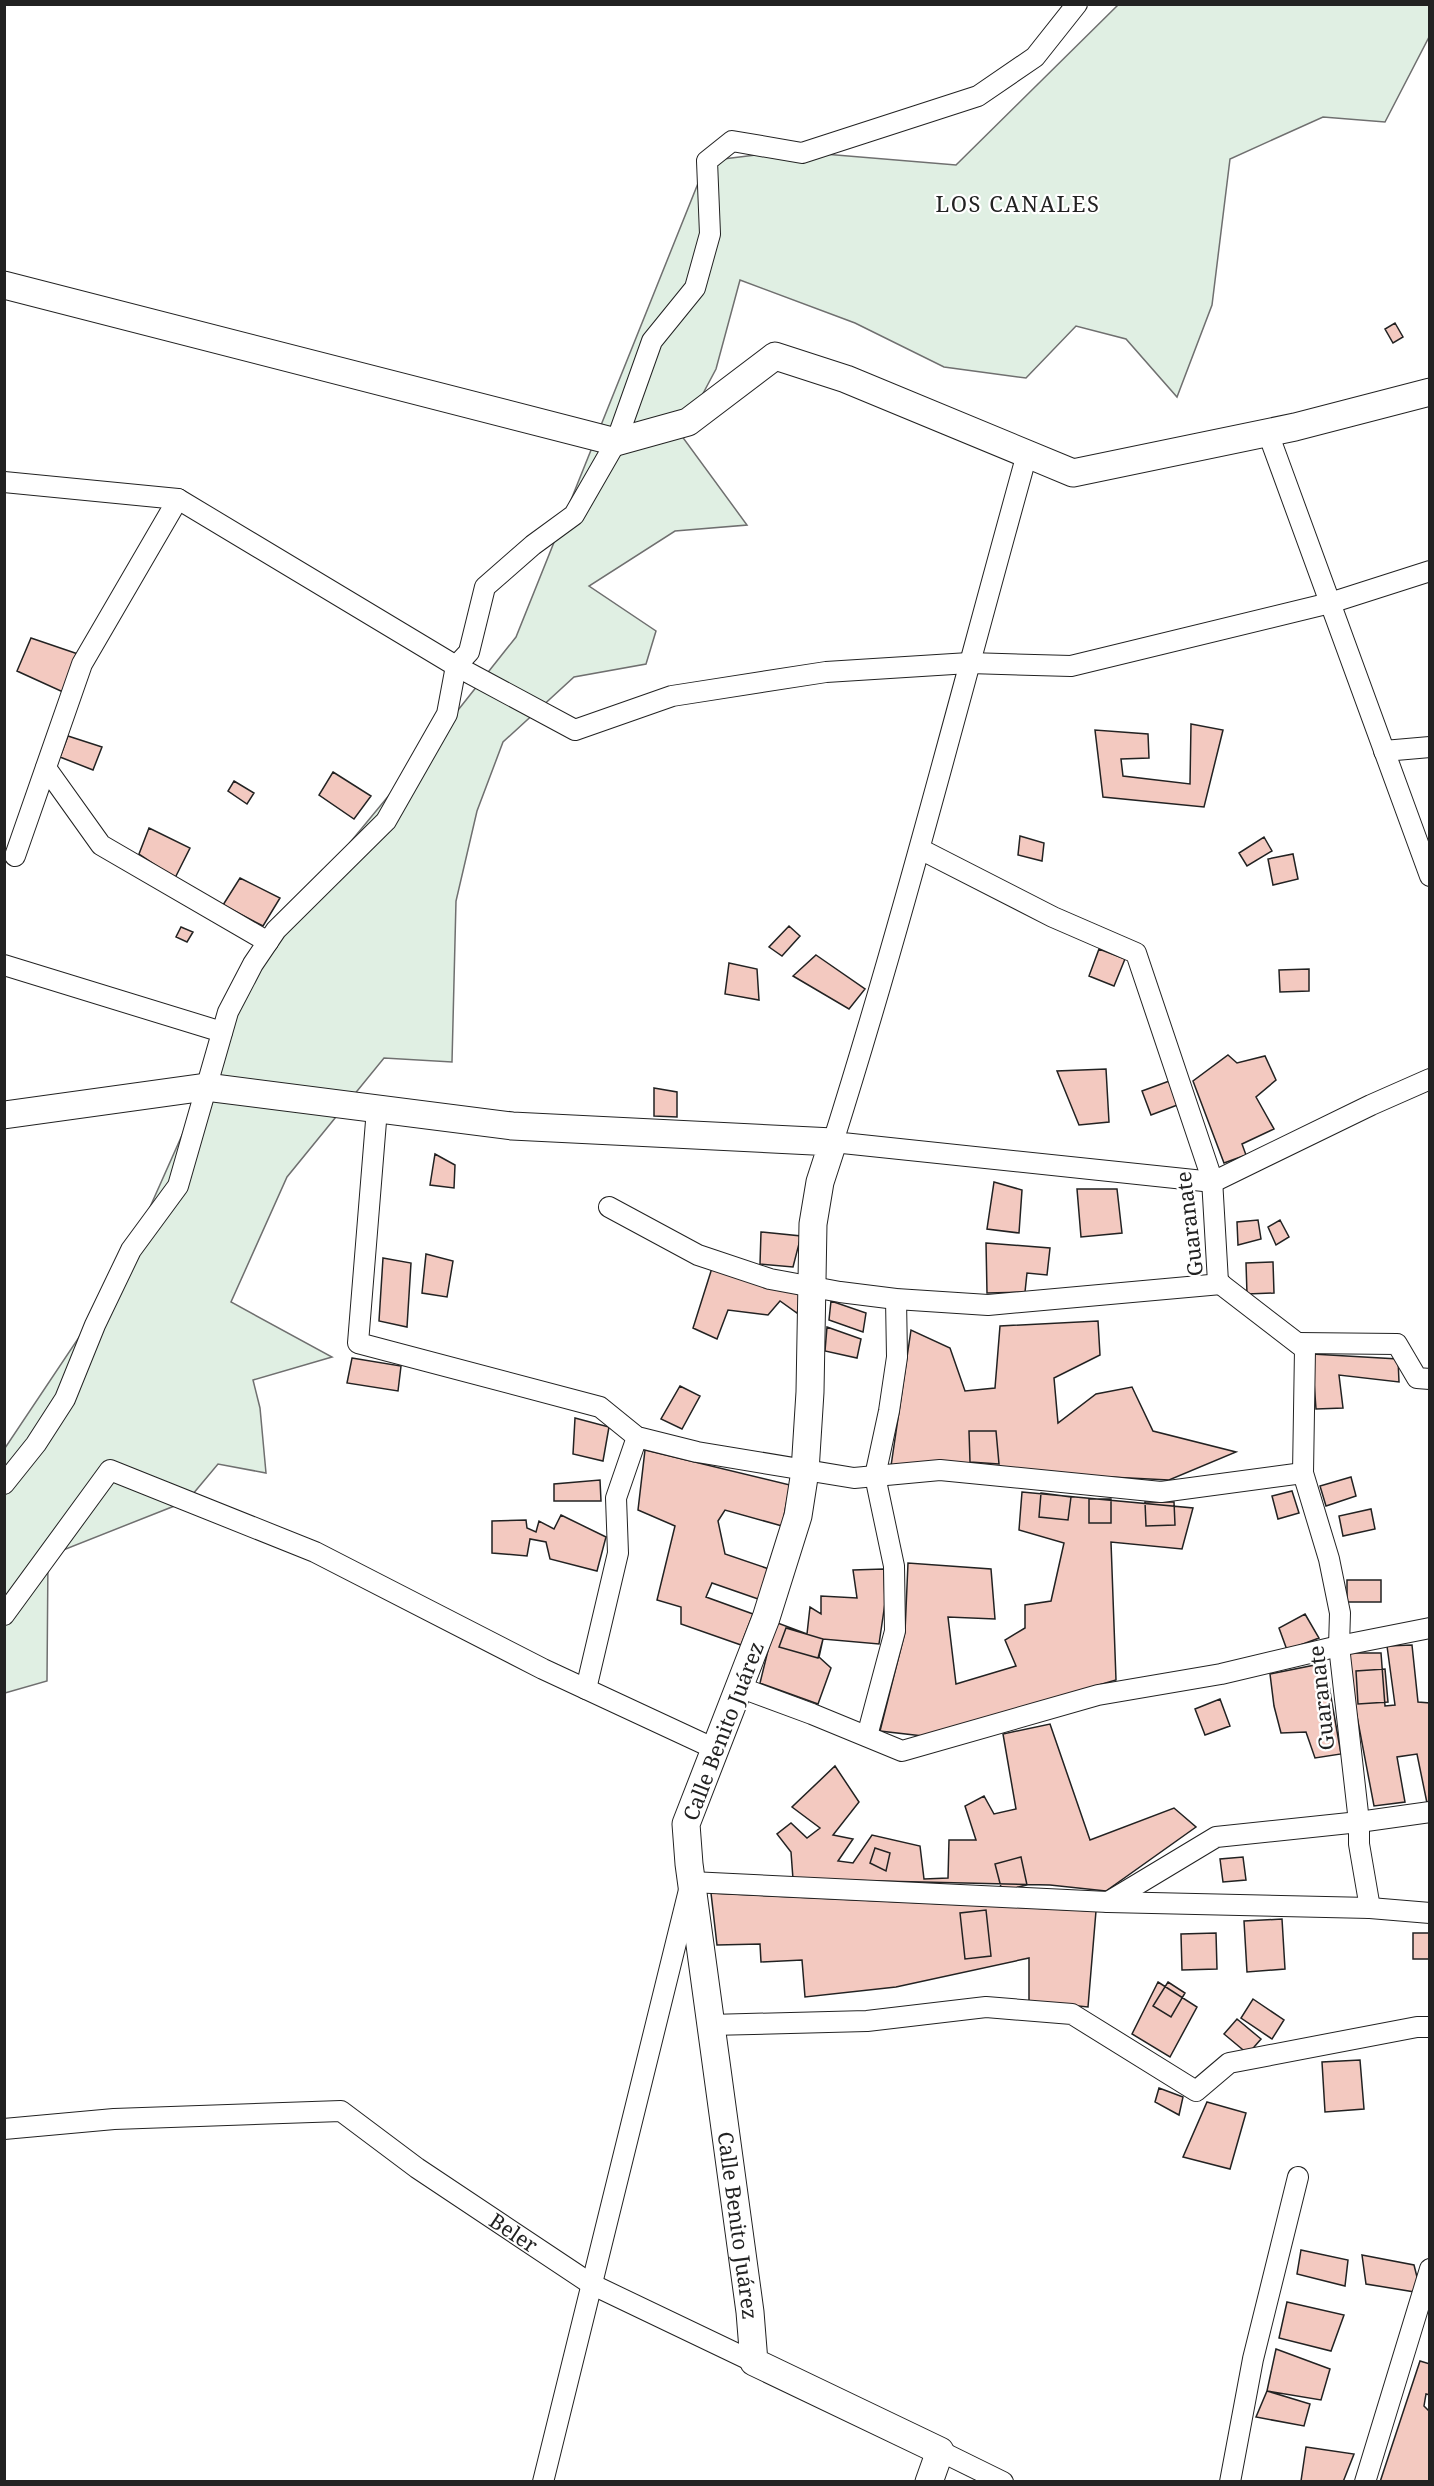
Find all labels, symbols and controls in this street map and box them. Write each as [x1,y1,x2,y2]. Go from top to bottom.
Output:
district label: LOS CANALES [936,188,1100,218]
street label: Guaranate [1169,1170,1209,1278]
street label: Calle Benito Juárez [676,1638,770,1824]
street label: Guaranate [1302,1644,1340,1752]
street label: Calle Benito Juárez [712,2130,765,2320]
street label: Beler [484,2206,544,2259]

